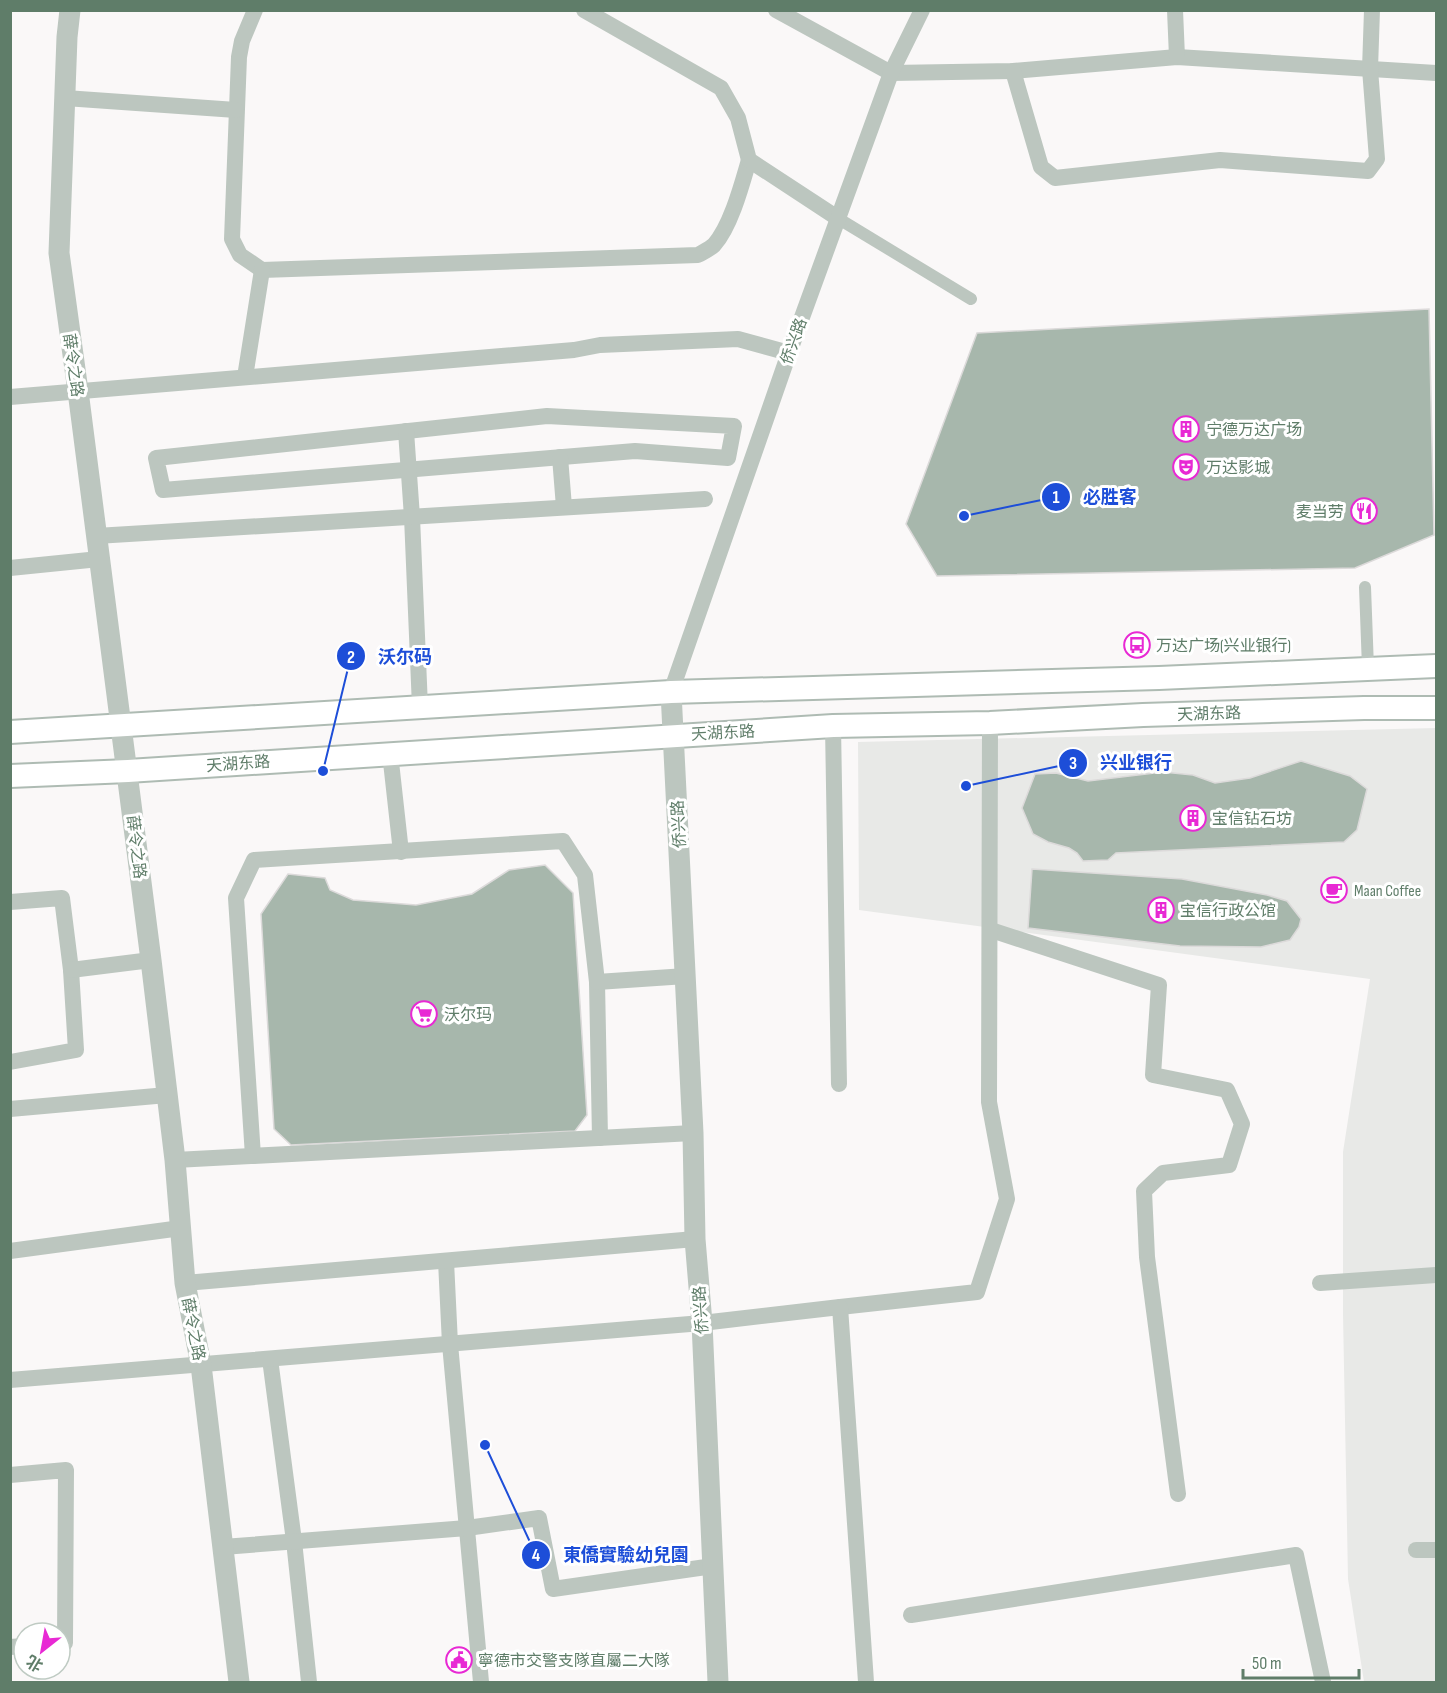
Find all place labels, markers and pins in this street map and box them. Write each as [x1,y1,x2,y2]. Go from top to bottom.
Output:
building icon: 宁德万达广场 [1171,414,1201,444]
place label: 宁德万达广场 [1206,421,1302,440]
theatre icon: 万达影城 [1171,452,1201,482]
place label: 万达影城 [1206,459,1270,478]
callout: 必胜客 [1041,479,1149,515]
restaurant icon: 麦当劳 [1349,496,1379,526]
place label: 麦当劳 [1296,503,1344,522]
bus stop icon: 万达广场(兴业银行) [1122,630,1152,660]
place label: 万达广场(兴业银行) [1156,637,1291,656]
callout: 沃尔码 [336,638,444,674]
callout: 兴业银行 [1058,745,1184,781]
building icon: 宝信钻石坊 [1178,803,1208,833]
place label: 宝信钻石坊 [1212,810,1292,829]
cafe icon: Maan Coffee [1319,875,1349,905]
place label: Maan Coffee [1354,882,1421,901]
building icon: 宝信行政公馆 [1146,895,1176,925]
place label: 宝信行政公馆 [1180,902,1276,921]
supermarket icon: 沃尔玛 [409,999,439,1029]
place label: 沃尔玛 [444,1006,492,1025]
callout: 東僑實驗幼兒園 [521,1537,701,1573]
public building icon: 寧德市交警支隊直屬二大隊 [444,1645,474,1675]
place label: 寧德市交警支隊直屬二大隊 [478,1652,670,1671]

